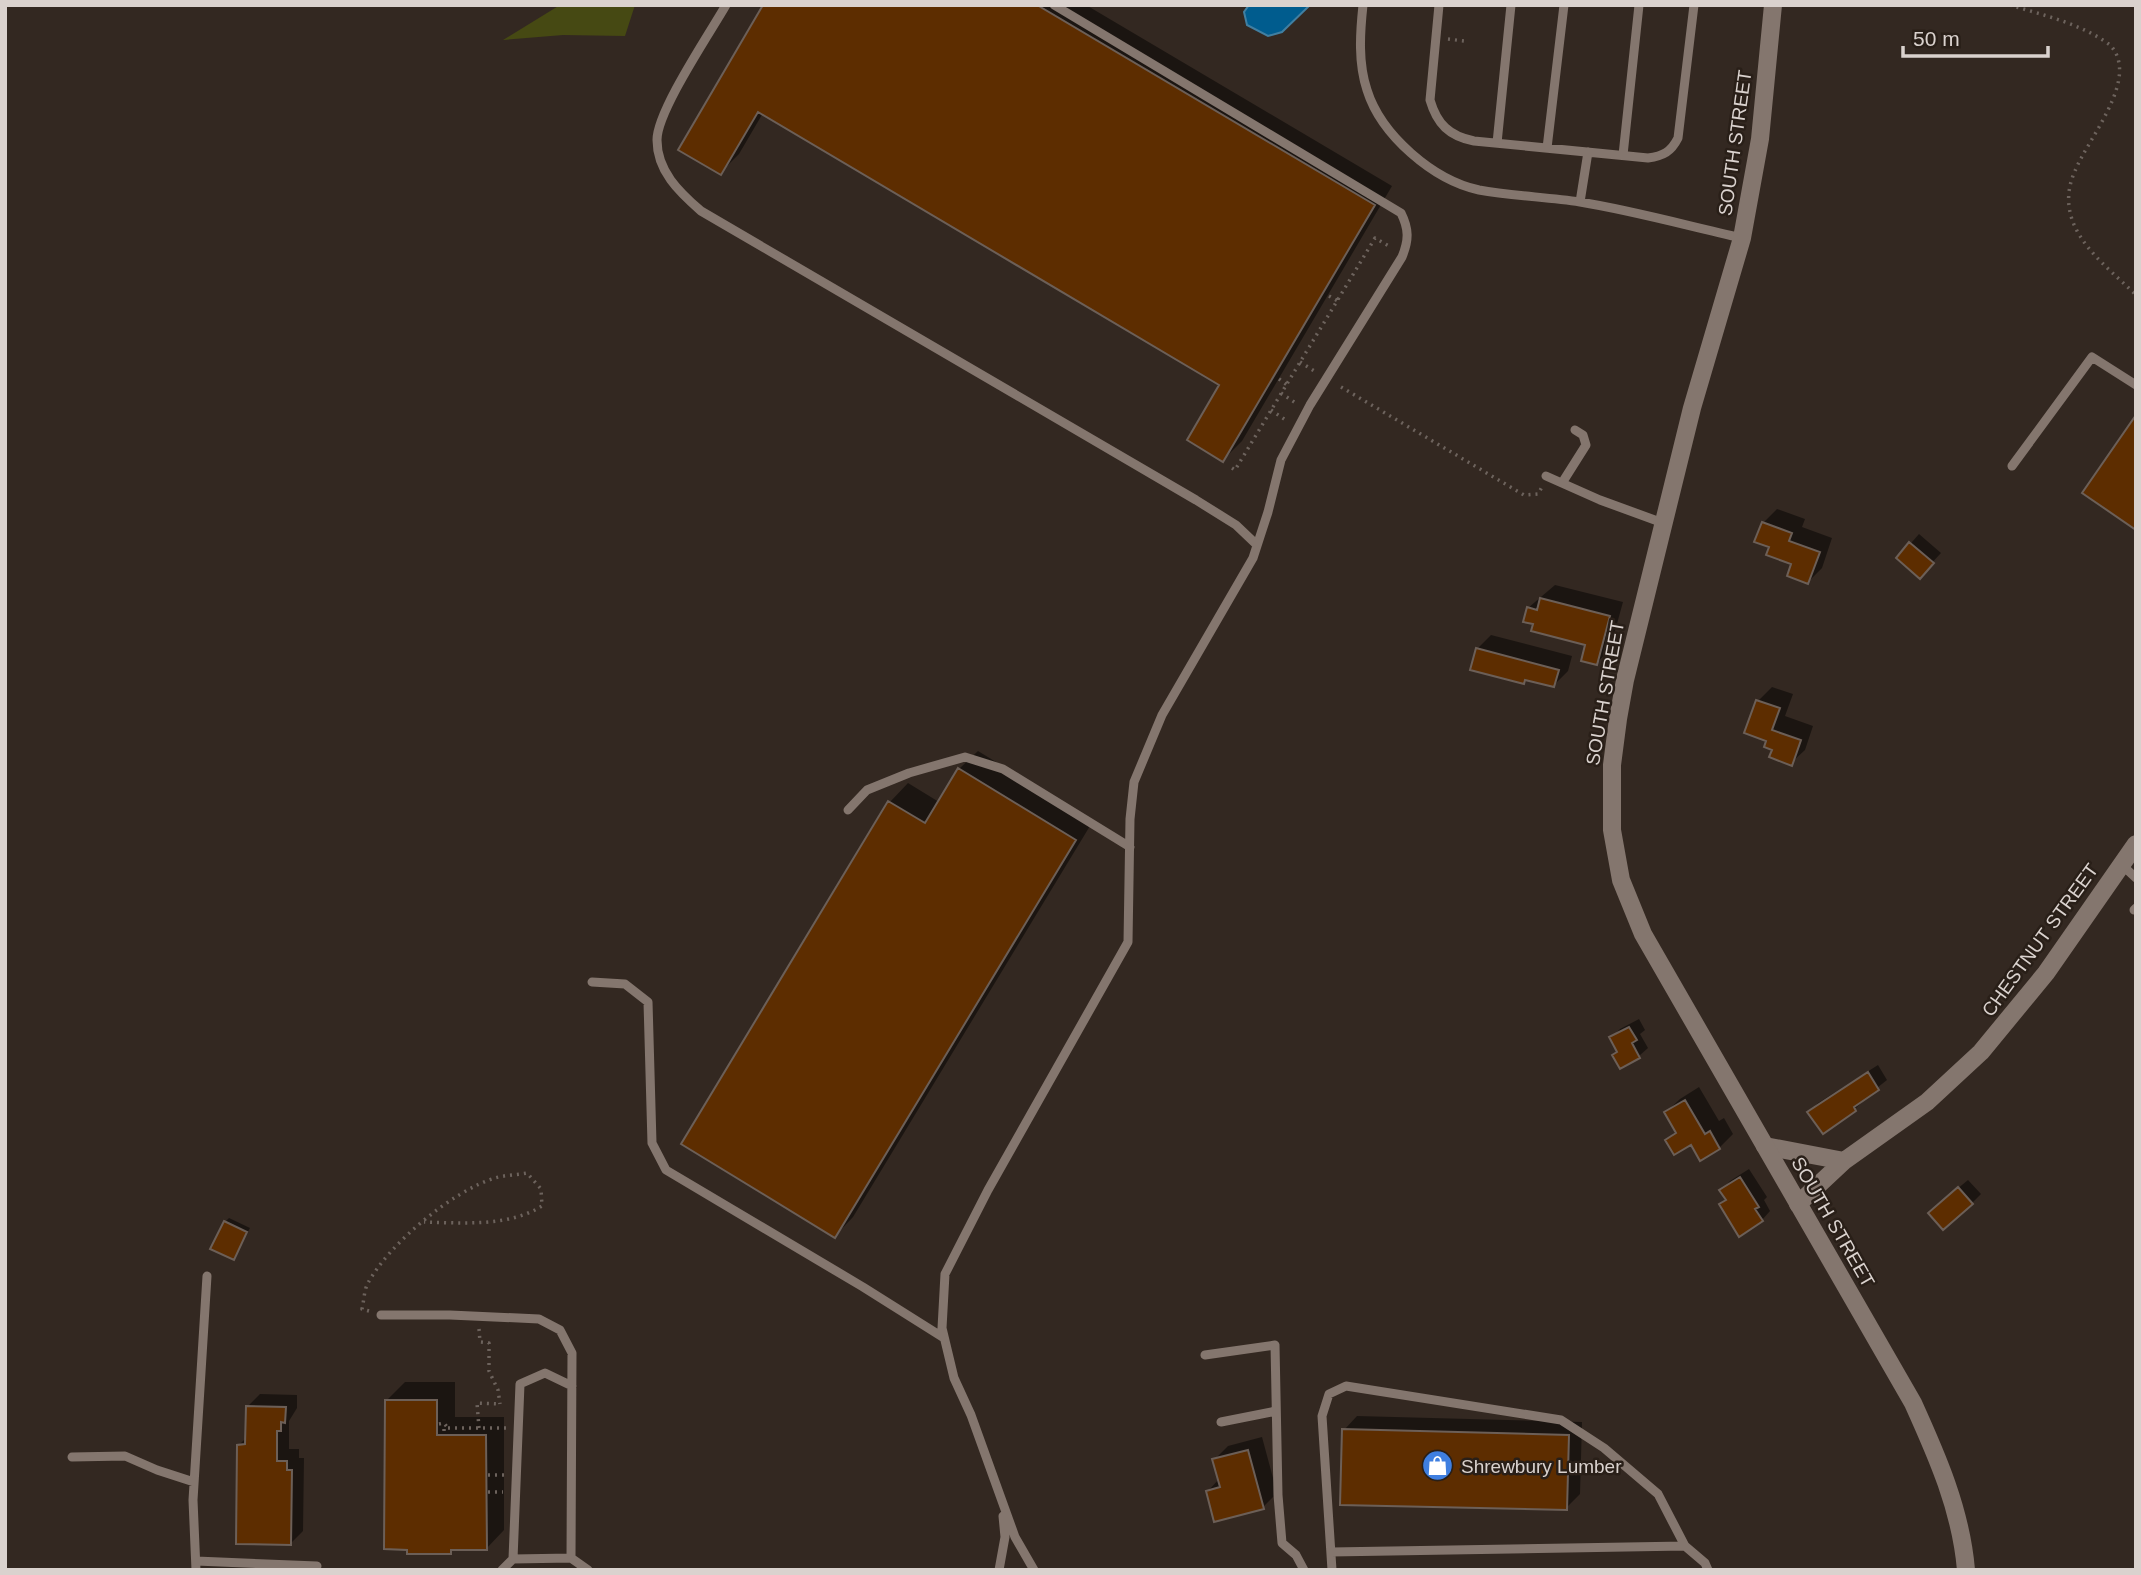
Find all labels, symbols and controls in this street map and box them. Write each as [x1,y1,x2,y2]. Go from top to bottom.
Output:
scale bar [1903,14,2048,58]
text: 50 m [1913,27,1960,50]
street label: SOUTH STREET [1714,68,1756,217]
street label: SOUTH STREET [1582,619,1628,767]
street label: CHESTNUT STREET [1978,859,2103,1020]
street label: SOUTH STREET [1787,1153,1879,1291]
shop icon: Shrewbury Lumber [1421,1449,1455,1483]
place label: Shrewbury Lumber [1461,1456,1622,1477]

